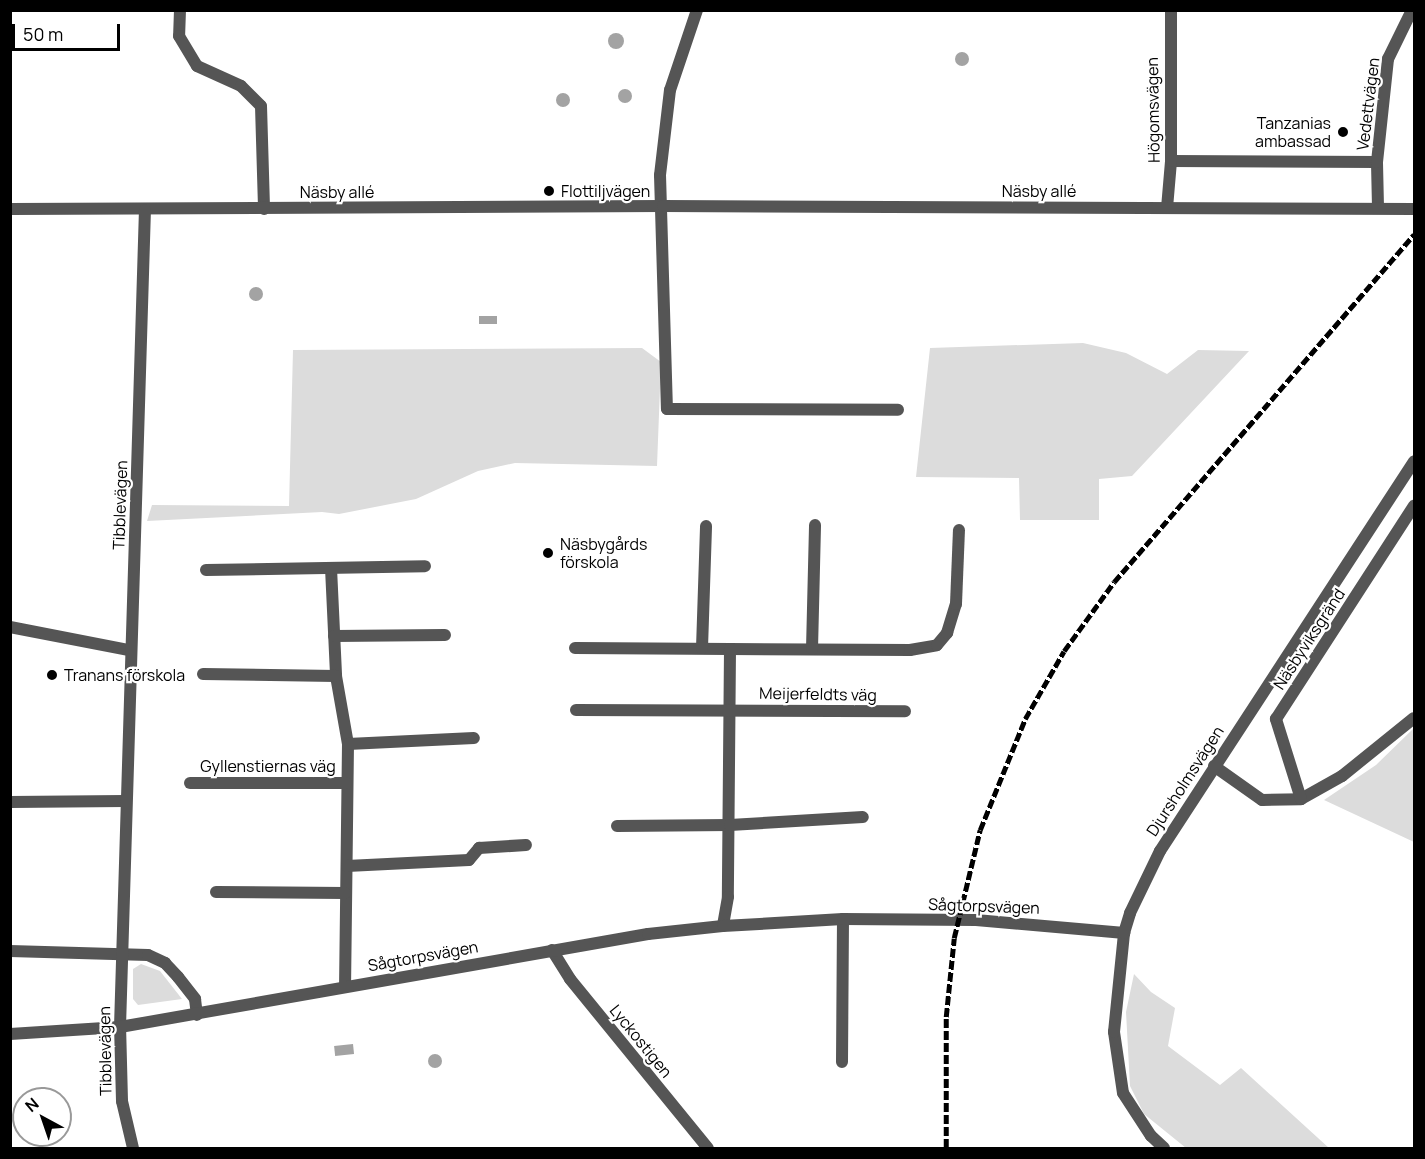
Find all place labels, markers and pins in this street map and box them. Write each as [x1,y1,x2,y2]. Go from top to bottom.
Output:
place label: Tanzanias ambassad [1255,113,1331,151]
marker: Tanzanias ambassad [1336,125,1350,139]
place label: Flottiljvägen [561,181,650,201]
marker: Flottiljvägen [542,184,556,198]
place label: Näsbygårds förskola [560,534,647,572]
marker: Näsbygårds förskola [541,546,555,560]
place label: Tranans förskola [64,665,185,685]
marker: Tranans förskola [45,668,59,682]

